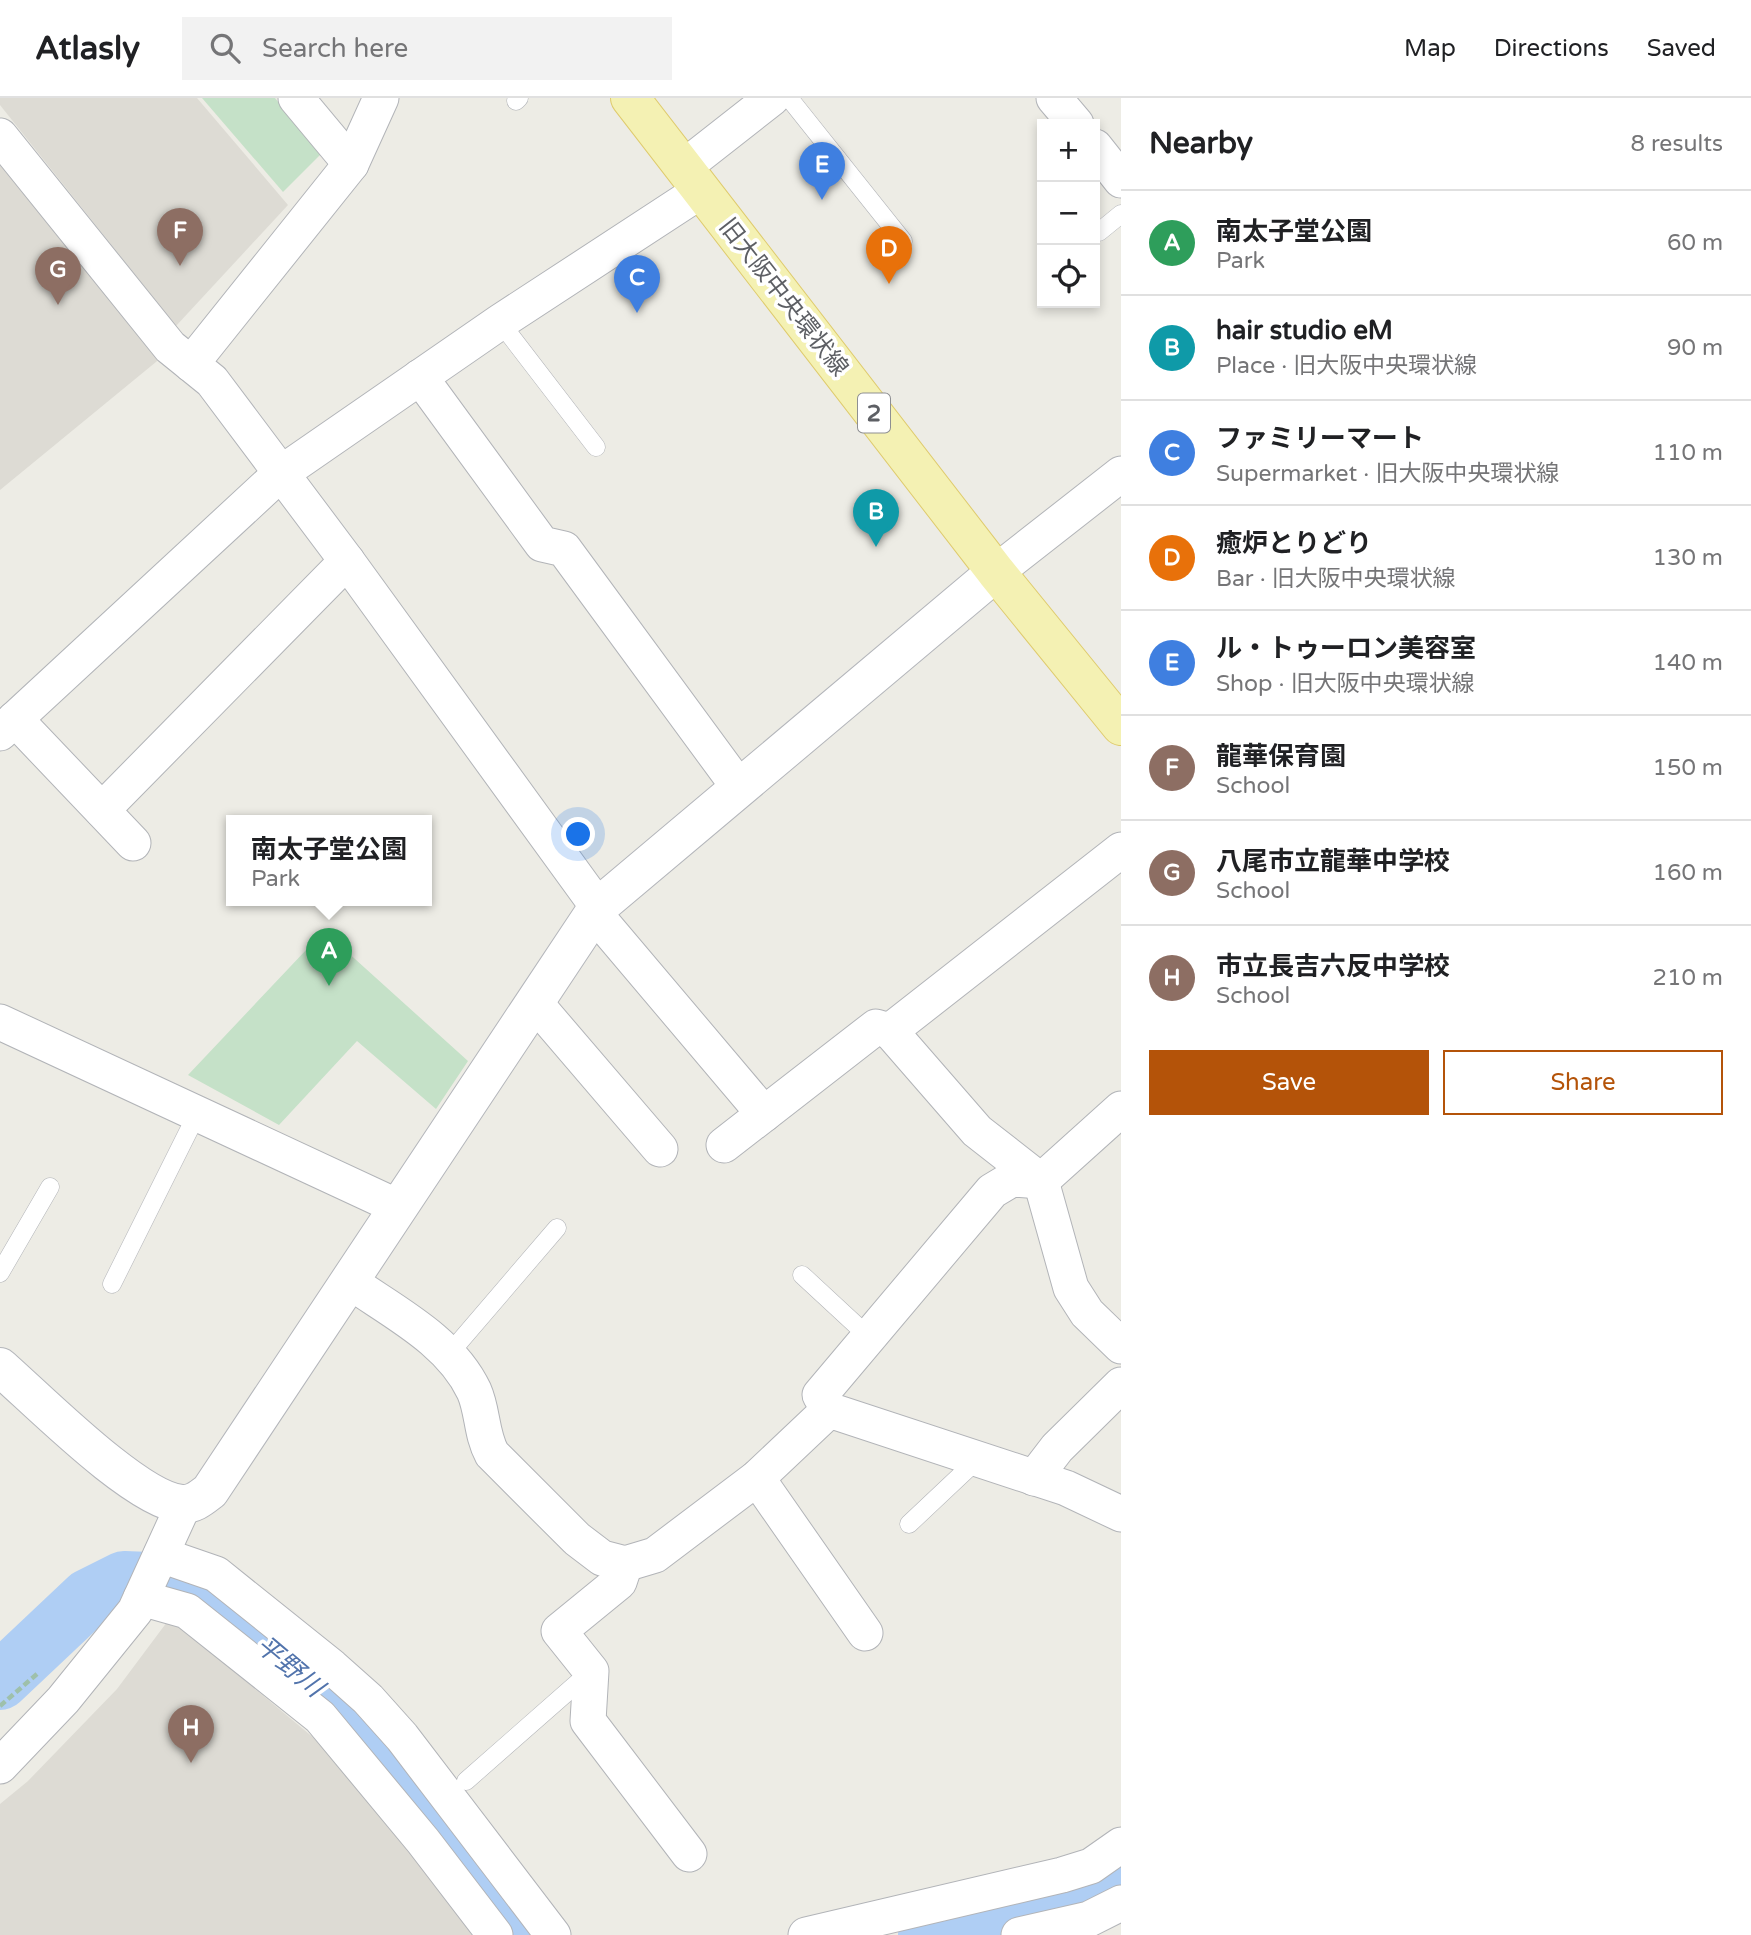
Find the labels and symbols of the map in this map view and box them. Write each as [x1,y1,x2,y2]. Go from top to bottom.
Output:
pin: E [799,142,845,200]
pin: F [157,208,203,266]
street label: 旧大阪中央環状線 [713,213,854,382]
pin: D [866,226,912,284]
pin: G [35,247,81,305]
pin: C [614,255,660,313]
road number: 2 [858,394,890,432]
pin: B [853,489,899,547]
your location [561,817,595,851]
pin: A [306,928,352,986]
water label: 平野川 [250,1629,332,1705]
pin: H [168,1705,214,1763]

